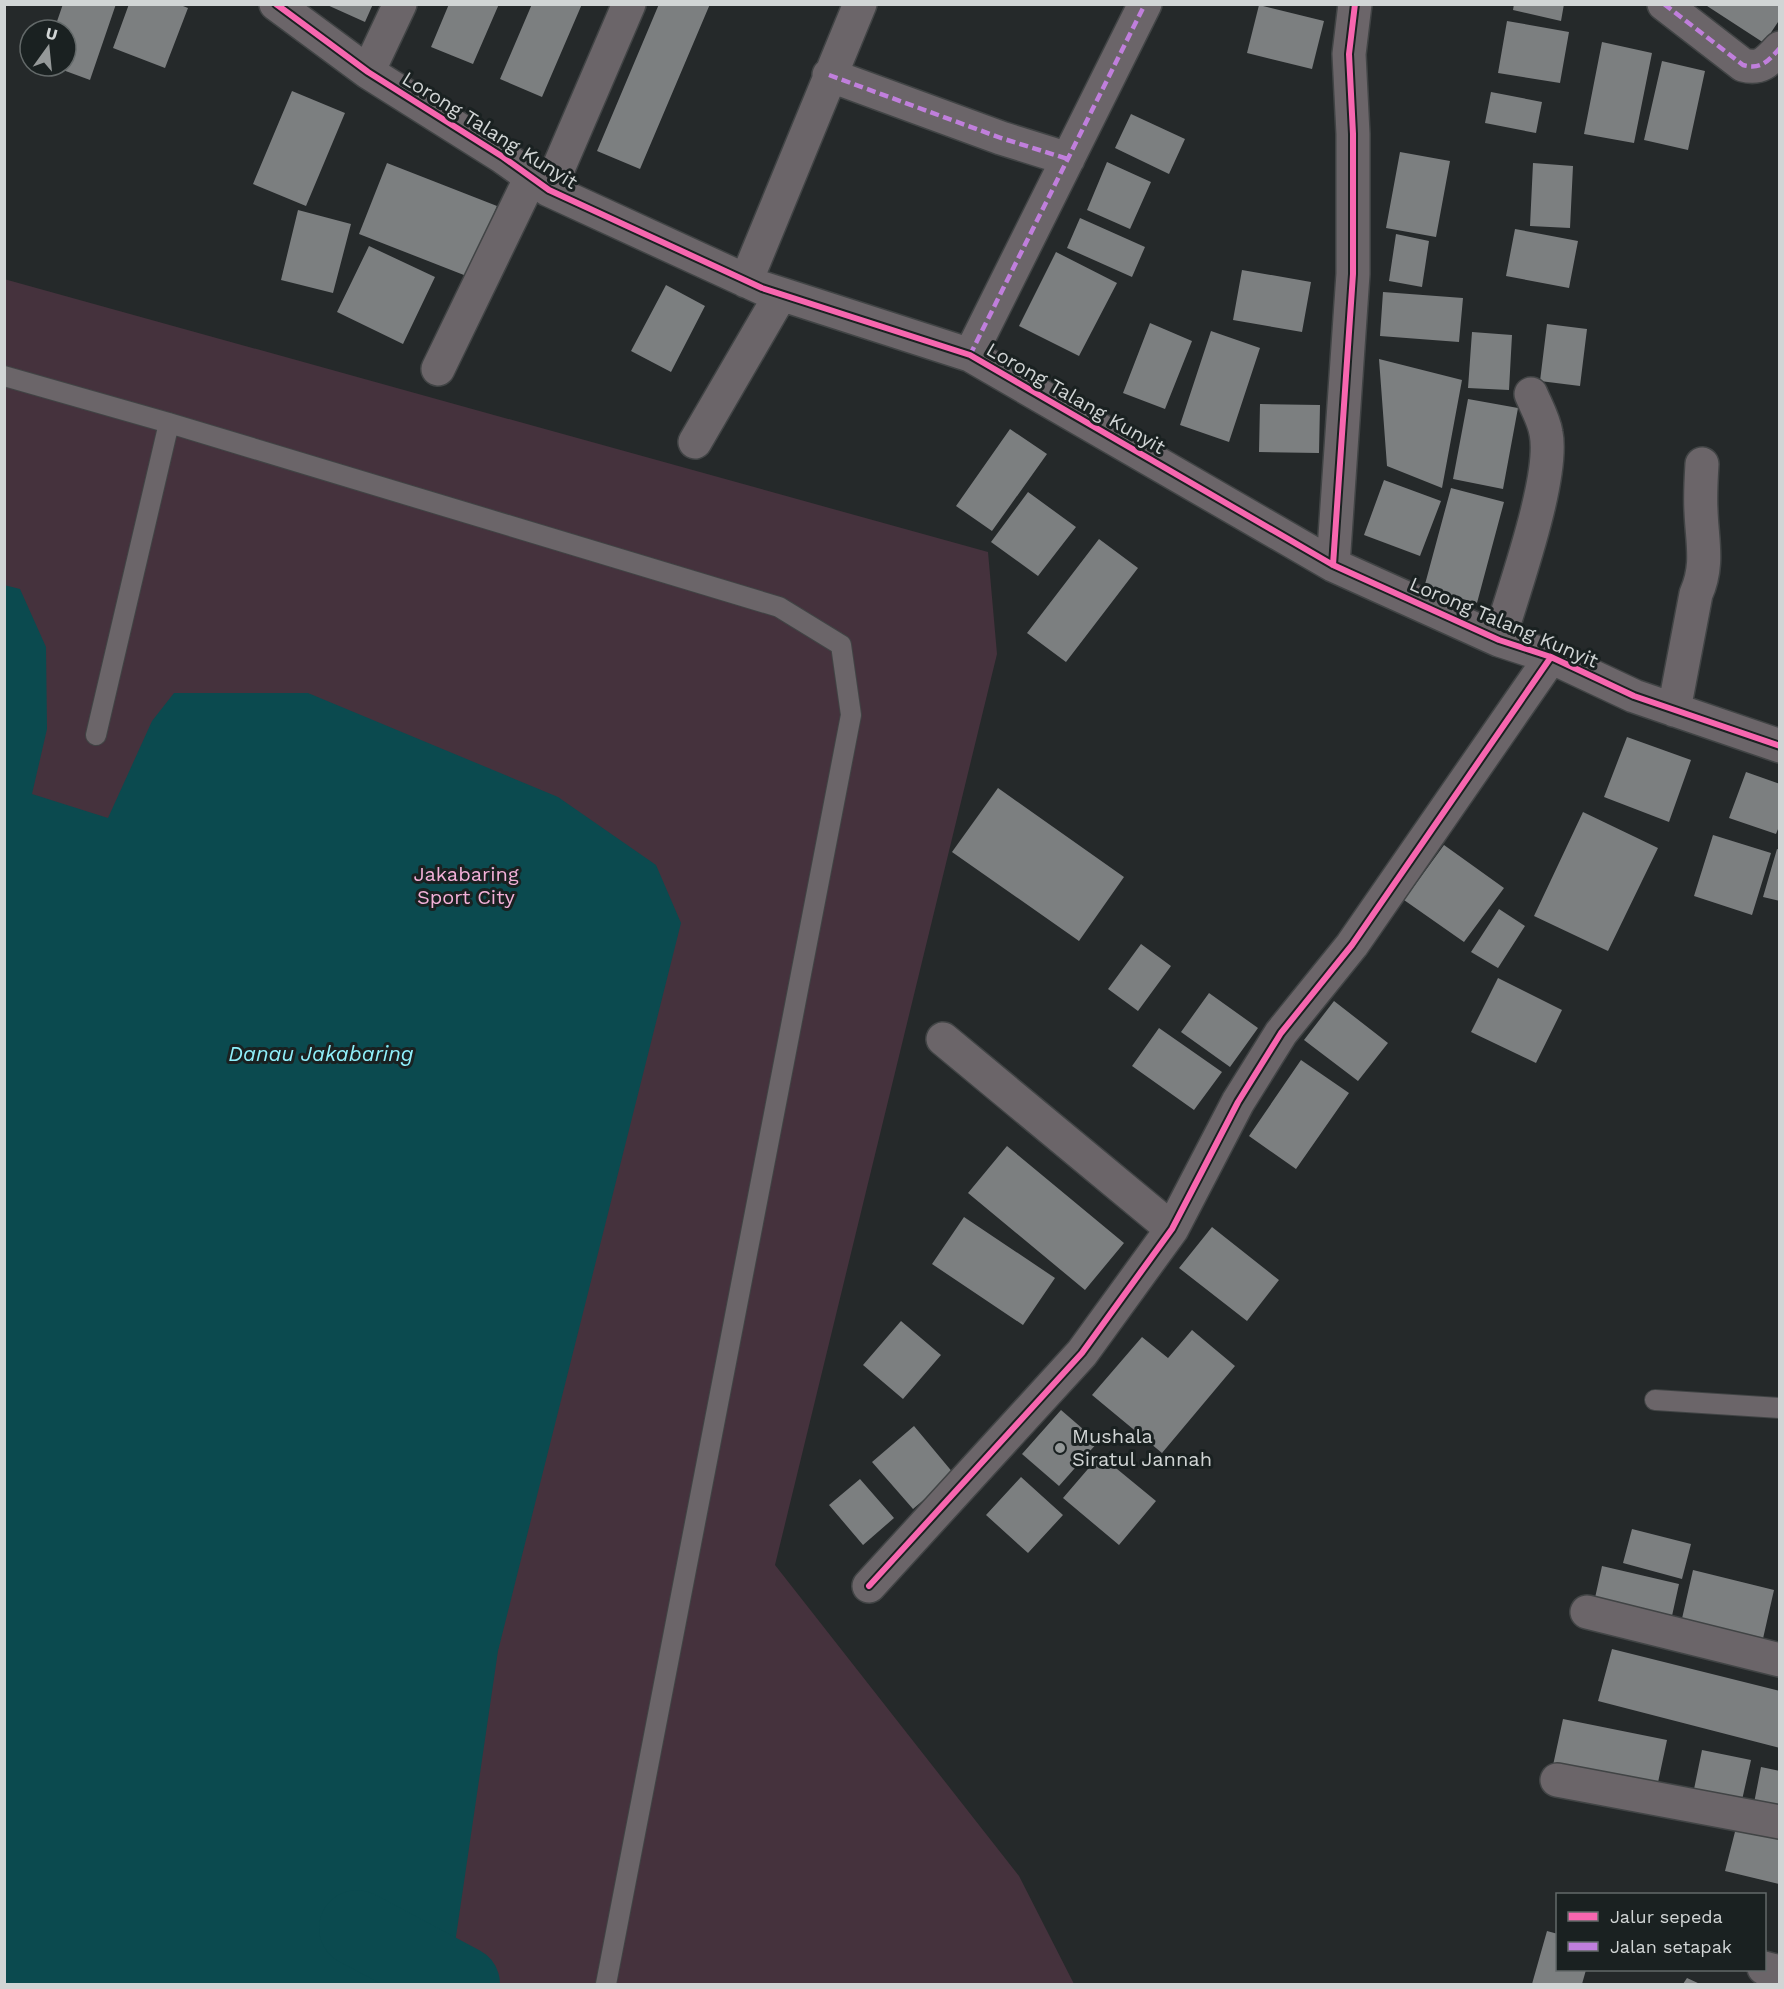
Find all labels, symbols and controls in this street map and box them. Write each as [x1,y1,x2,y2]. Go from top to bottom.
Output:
north arrow [18,18,78,78]
text: U [44,23,60,45]
street label: Lorong Talang Kunyit [398,66,583,194]
street label: Lorong Talang Kunyit [982,337,1170,459]
street label: Lorong Talang Kunyit [1406,571,1602,673]
park label: Jakabaring Sport City [413,862,519,909]
water label: Danau Jakabaring [228,1041,414,1066]
place label: Mushala Siratul Jannah [1072,1424,1212,1471]
marker: Mushala Siratul Jannah [1053,1441,1067,1455]
legend [1556,1893,1766,1971]
text: Jalur sepeda [1610,1906,1723,1927]
text: Jalan setapak [1610,1936,1732,1957]

